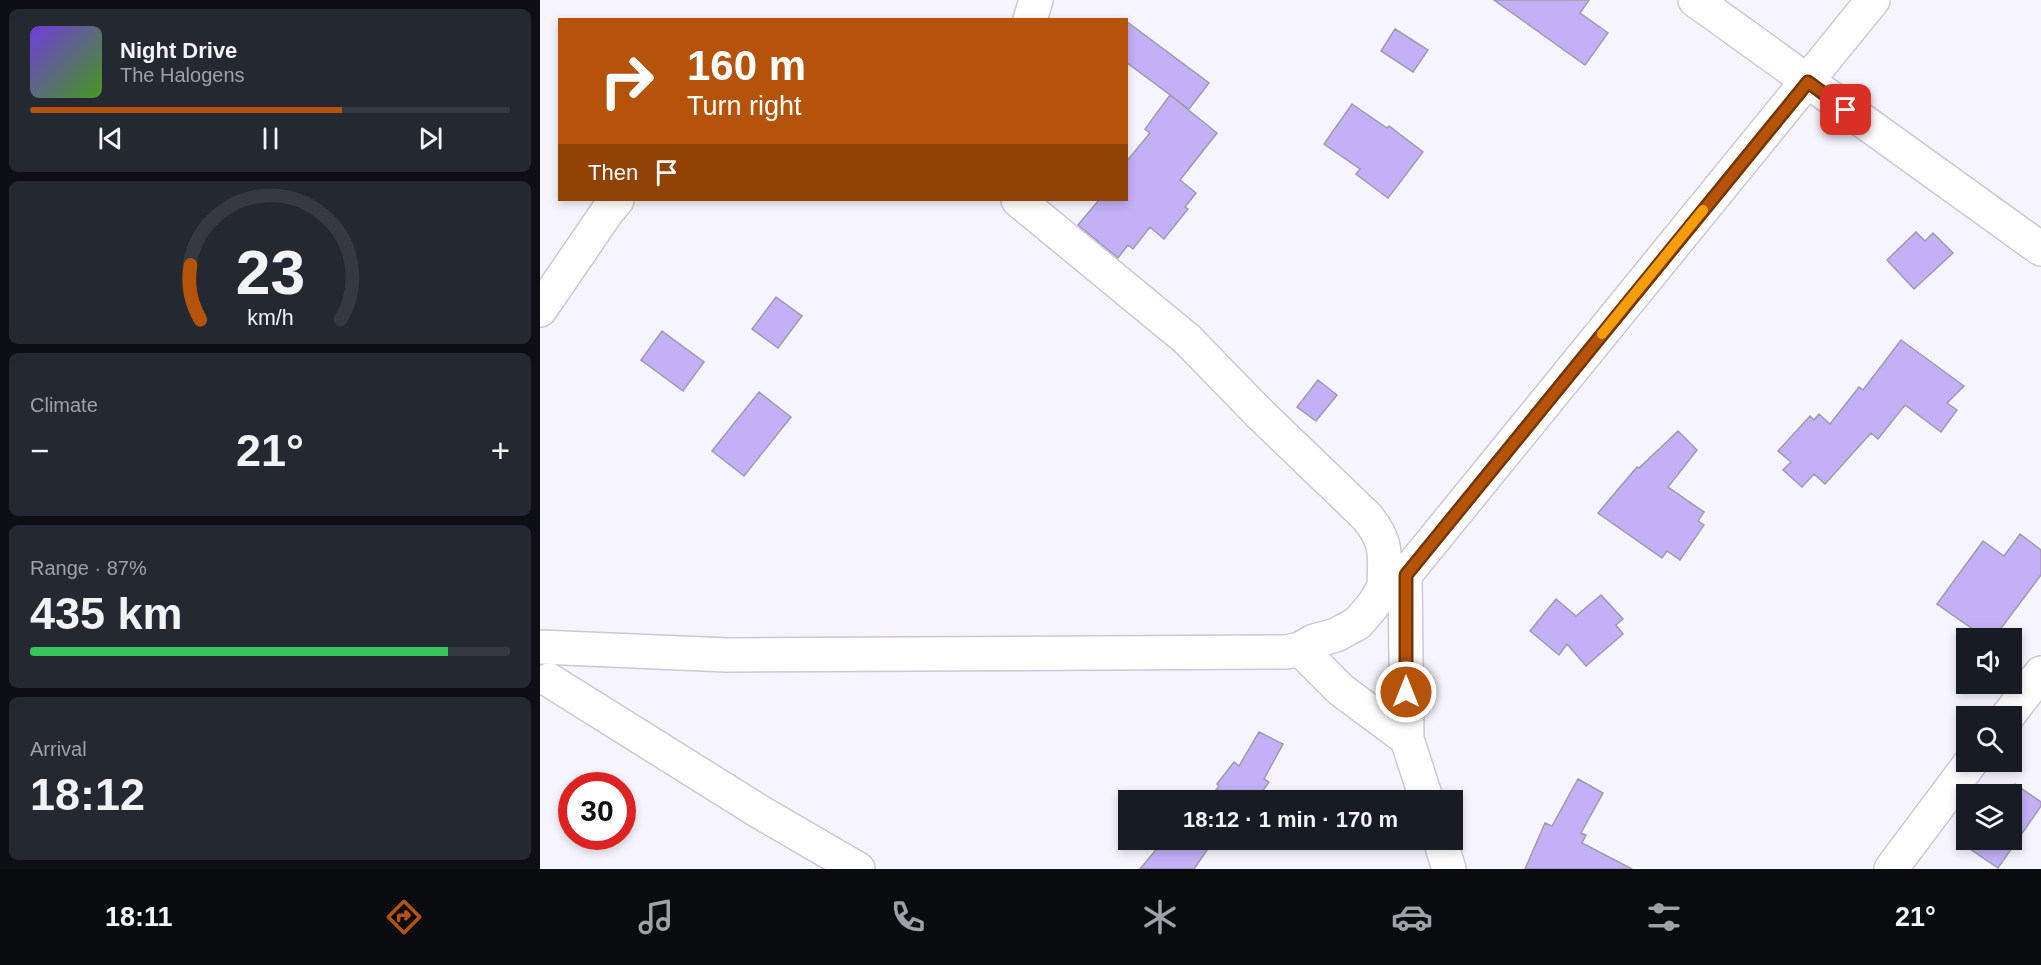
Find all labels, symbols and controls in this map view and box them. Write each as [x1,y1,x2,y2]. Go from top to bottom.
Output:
text: Night Drive [120,38,237,63]
icon: right [588,42,666,120]
text: 160 m [687,42,806,89]
text: The Halogens [120,64,245,86]
pin [1820,84,1871,135]
text: Turn right [687,91,802,121]
icon: arrive [1829,93,1862,126]
icon: previous [94,122,127,155]
icon: pause [254,122,287,155]
icon: next [414,122,447,155]
icon: arrive [650,156,683,189]
text: Then [588,160,638,185]
text: 23 [235,238,305,307]
text: km/h [247,306,293,330]
text: Climate [30,394,98,416]
text: 21° [236,425,304,476]
text: − [30,432,49,469]
text: + [491,432,510,469]
text: Range · 87% [30,557,147,579]
text: 435 km [30,588,183,639]
map controls [1956,628,2022,850]
button: sound [1956,628,2022,694]
position arrow [1374,660,1438,724]
button: search [1956,706,2022,772]
text: Arrival [30,738,87,760]
text: 18:12 [30,769,145,820]
speed limit sign: 30 [558,772,636,850]
button: layers [1956,784,2022,850]
text: 18:12 · 1 min · 170 m [1183,807,1398,832]
icon: directions [383,896,425,938]
icon: music [635,896,677,938]
icon: phone [887,896,929,938]
icon: climate [1139,896,1181,938]
icon: car [1391,896,1433,938]
icon: filters [1643,896,1685,938]
text: 18:11 [105,902,173,932]
text: 21° [1895,902,1936,932]

